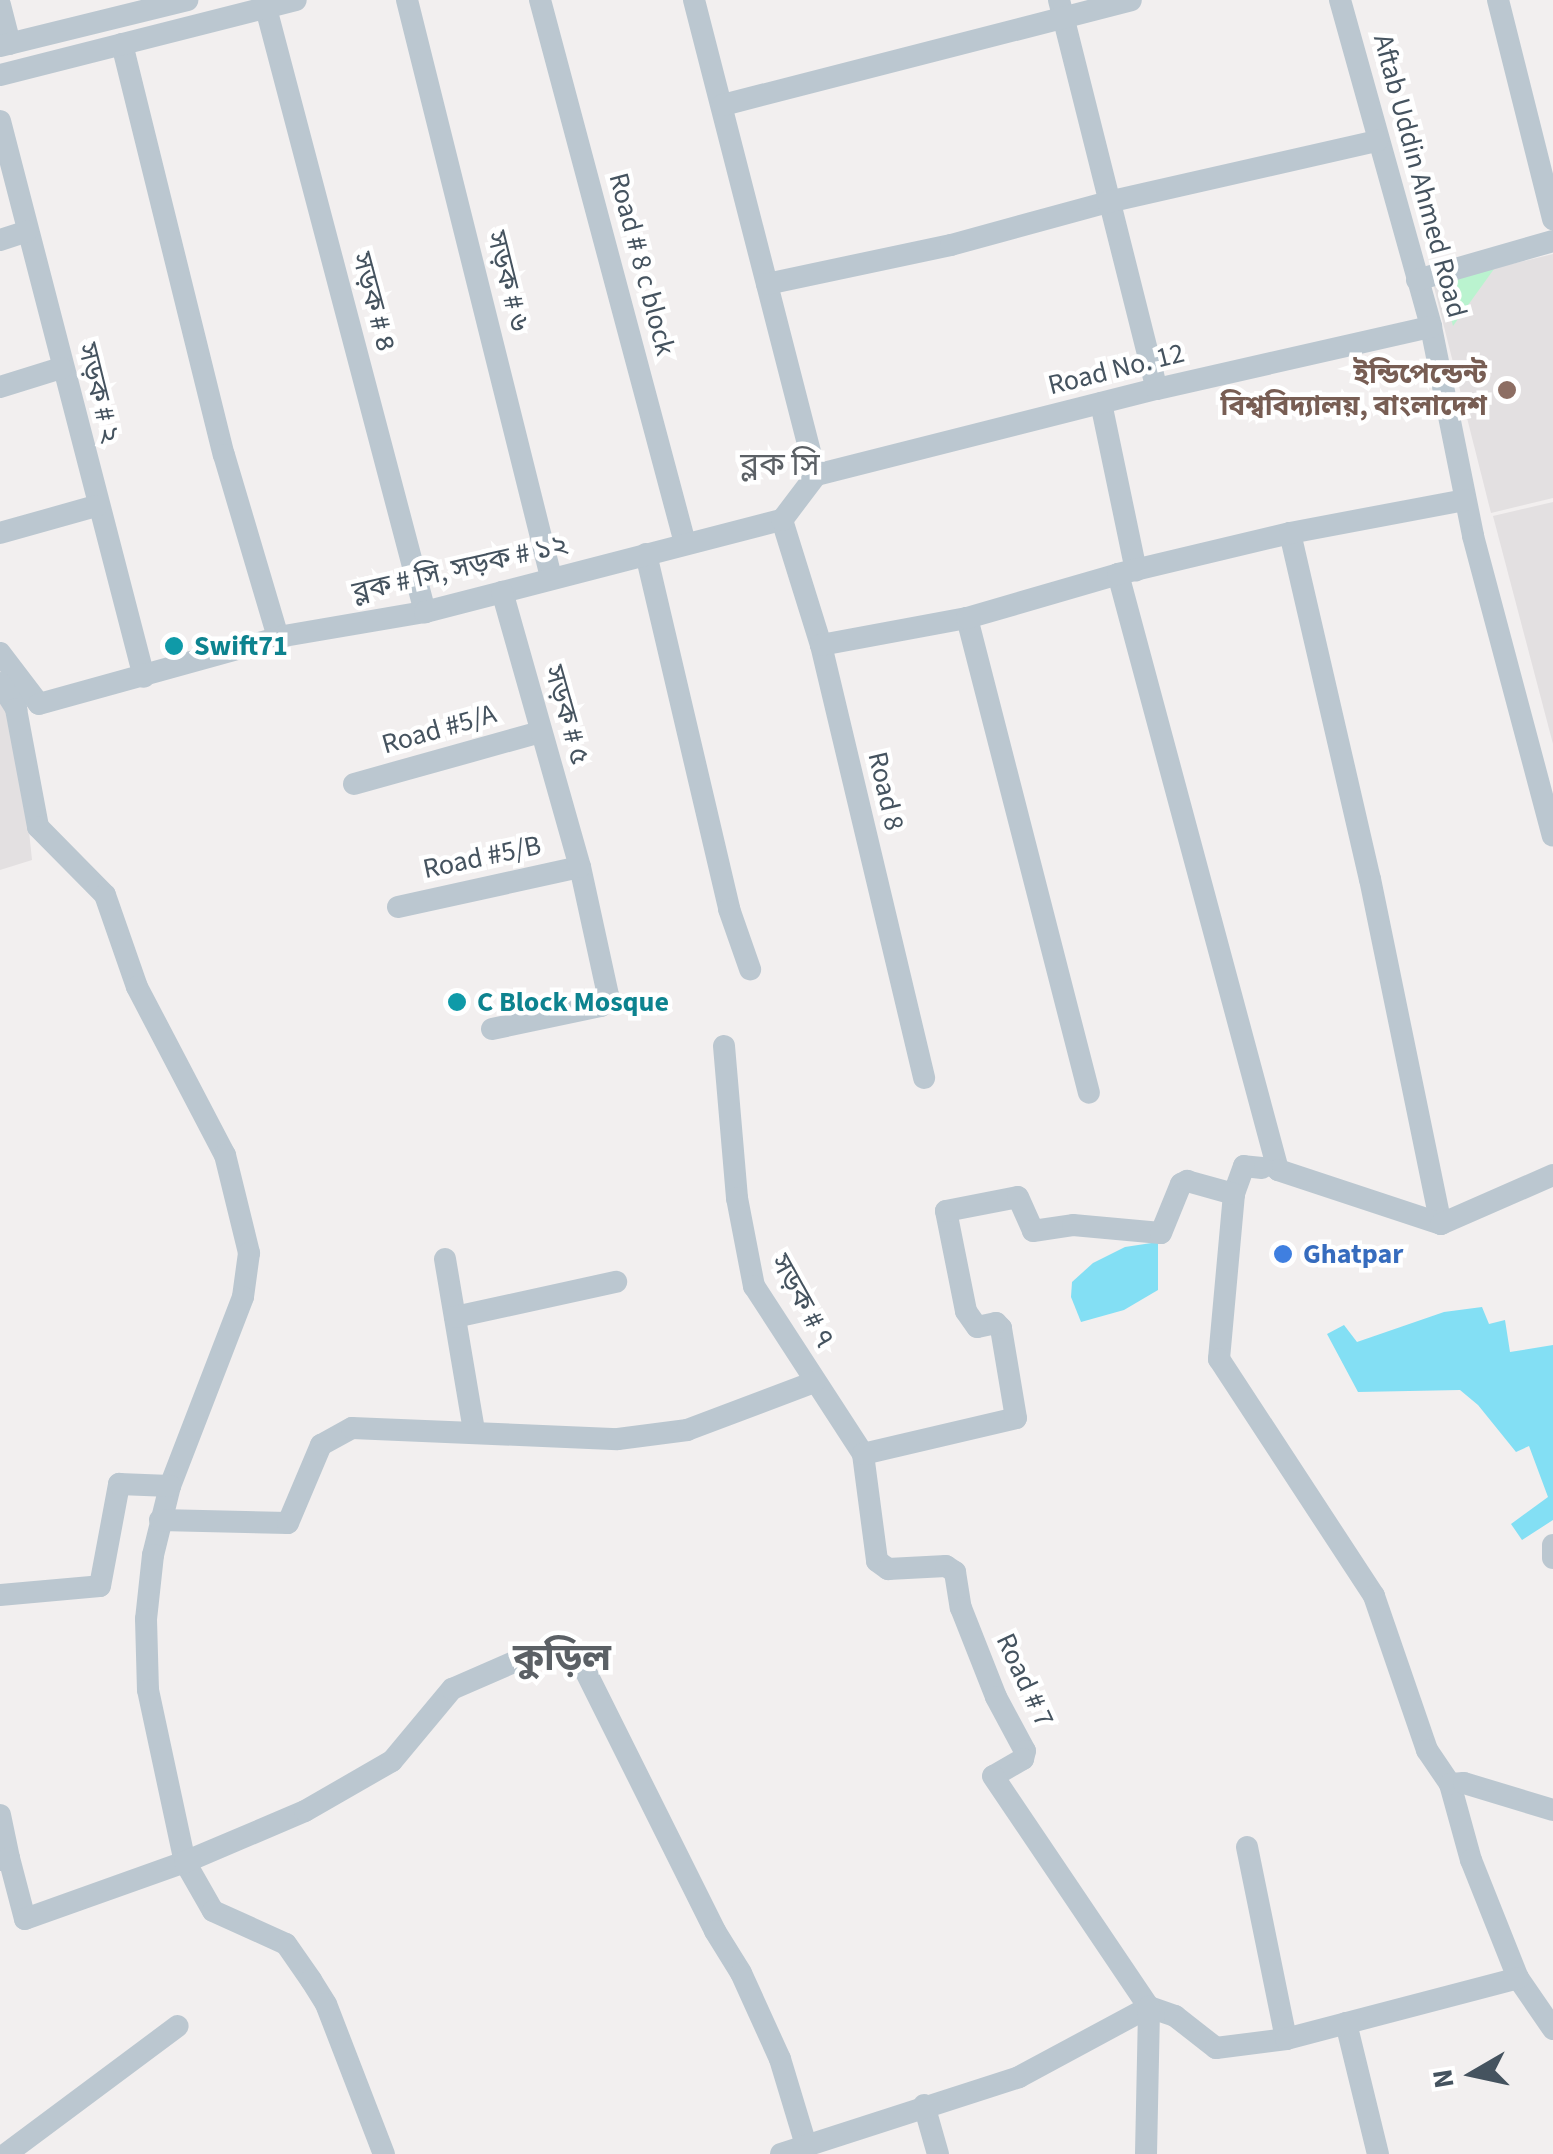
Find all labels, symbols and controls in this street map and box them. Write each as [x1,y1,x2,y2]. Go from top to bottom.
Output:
street label: Aftab Uddin Ahmed Road [1366,31,1474,321]
street label: Road # 8 c block [602,169,682,359]
street label: সড়ক # ৬ [479,228,537,334]
street label: সড়ক # ৪ [345,249,403,355]
street label: Road No. 12 [1044,336,1188,402]
street label: সড়ক # ২ [70,340,128,446]
place label: ইন্ডিপেন্ডেন্ট বিশ্ববিদ্যালয়, বাংলাদেশ [1220,357,1487,423]
marker: ইন্ডিপেন্ডেন্ট বিশ্ববিদ্যালয়, বাংলাদেশ [1496,379,1518,401]
district label: ব্লক সি [740,446,820,484]
street label: ব্লক # সি, সড়ক # ১২ [349,527,571,609]
place label: Swift71 [194,629,288,663]
marker: Swift71 [163,635,185,657]
street label: সড়ক # ৫ [537,662,597,768]
street label: Road #5/A [378,697,500,761]
street label: Road 8 [861,748,911,834]
street label: Road #5/B [420,828,544,886]
place label: C Block Mosque [477,985,669,1019]
marker: C Block Mosque [446,991,468,1013]
place label: Ghatpar [1303,1237,1403,1271]
marker: Ghatpar [1272,1243,1294,1265]
street label: সড়ক # ৭ [764,1248,842,1354]
street label: Road # 7 [989,1628,1061,1732]
district label: কুড়িল [513,1636,611,1682]
north arrow [1423,2024,1523,2124]
text: N [1422,2066,1465,2091]

